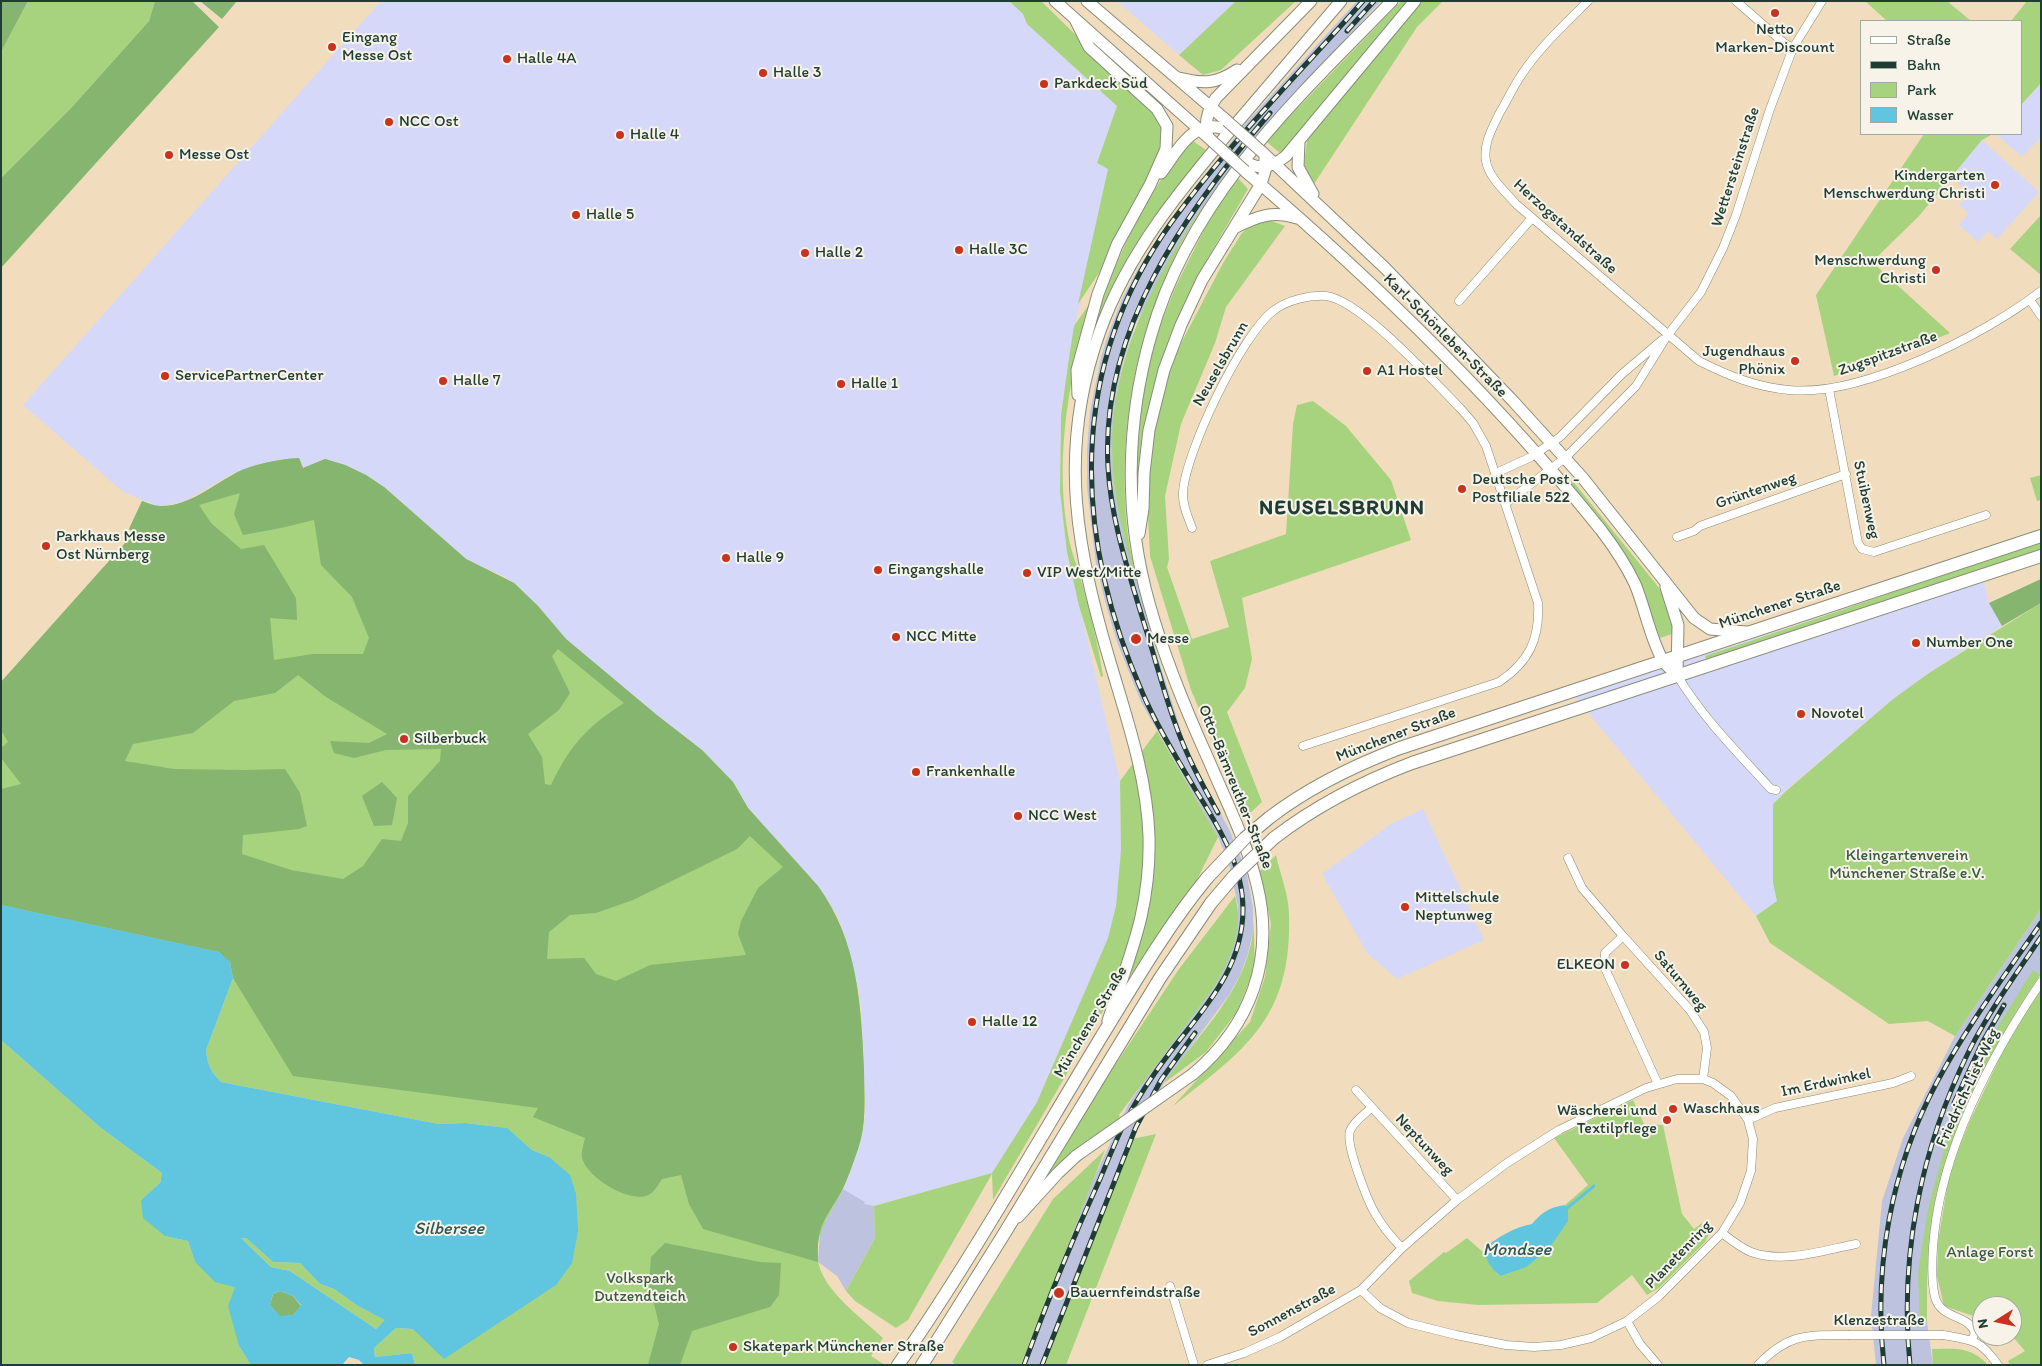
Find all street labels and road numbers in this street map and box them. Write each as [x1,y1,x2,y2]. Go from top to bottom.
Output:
street label: Wettersteinstraße [1708,105,1764,229]
street label: Herzogstandstraße [1509,175,1621,279]
street label: Karl-Schönleben-Straße [1379,270,1511,402]
street label: Neuselsbrunn [1189,318,1253,410]
street label: Zugspitzstraße [1836,327,1940,381]
street label: Stuibenweg [1848,459,1884,541]
street label: Grüntenweg [1713,468,1799,514]
street label: Münchener Straße [1717,576,1843,634]
street label: Otto-Bärnreuther-Straße [1193,702,1277,872]
street label: Münchener Straße [1333,703,1459,767]
street label: Saturnweg [1649,947,1711,1015]
street label: Münchener Straße [1050,963,1132,1081]
street label: Friedrich-List-Weg [1932,1026,2004,1150]
street label: Im Erdwinkel [1779,1064,1873,1102]
street label: Neptunweg [1391,1110,1457,1180]
street label: Planetenring [1641,1217,1717,1293]
street label: Sonnenstraße [1245,1280,1339,1342]
street label: Klenzestraße [1833,1311,1925,1331]

